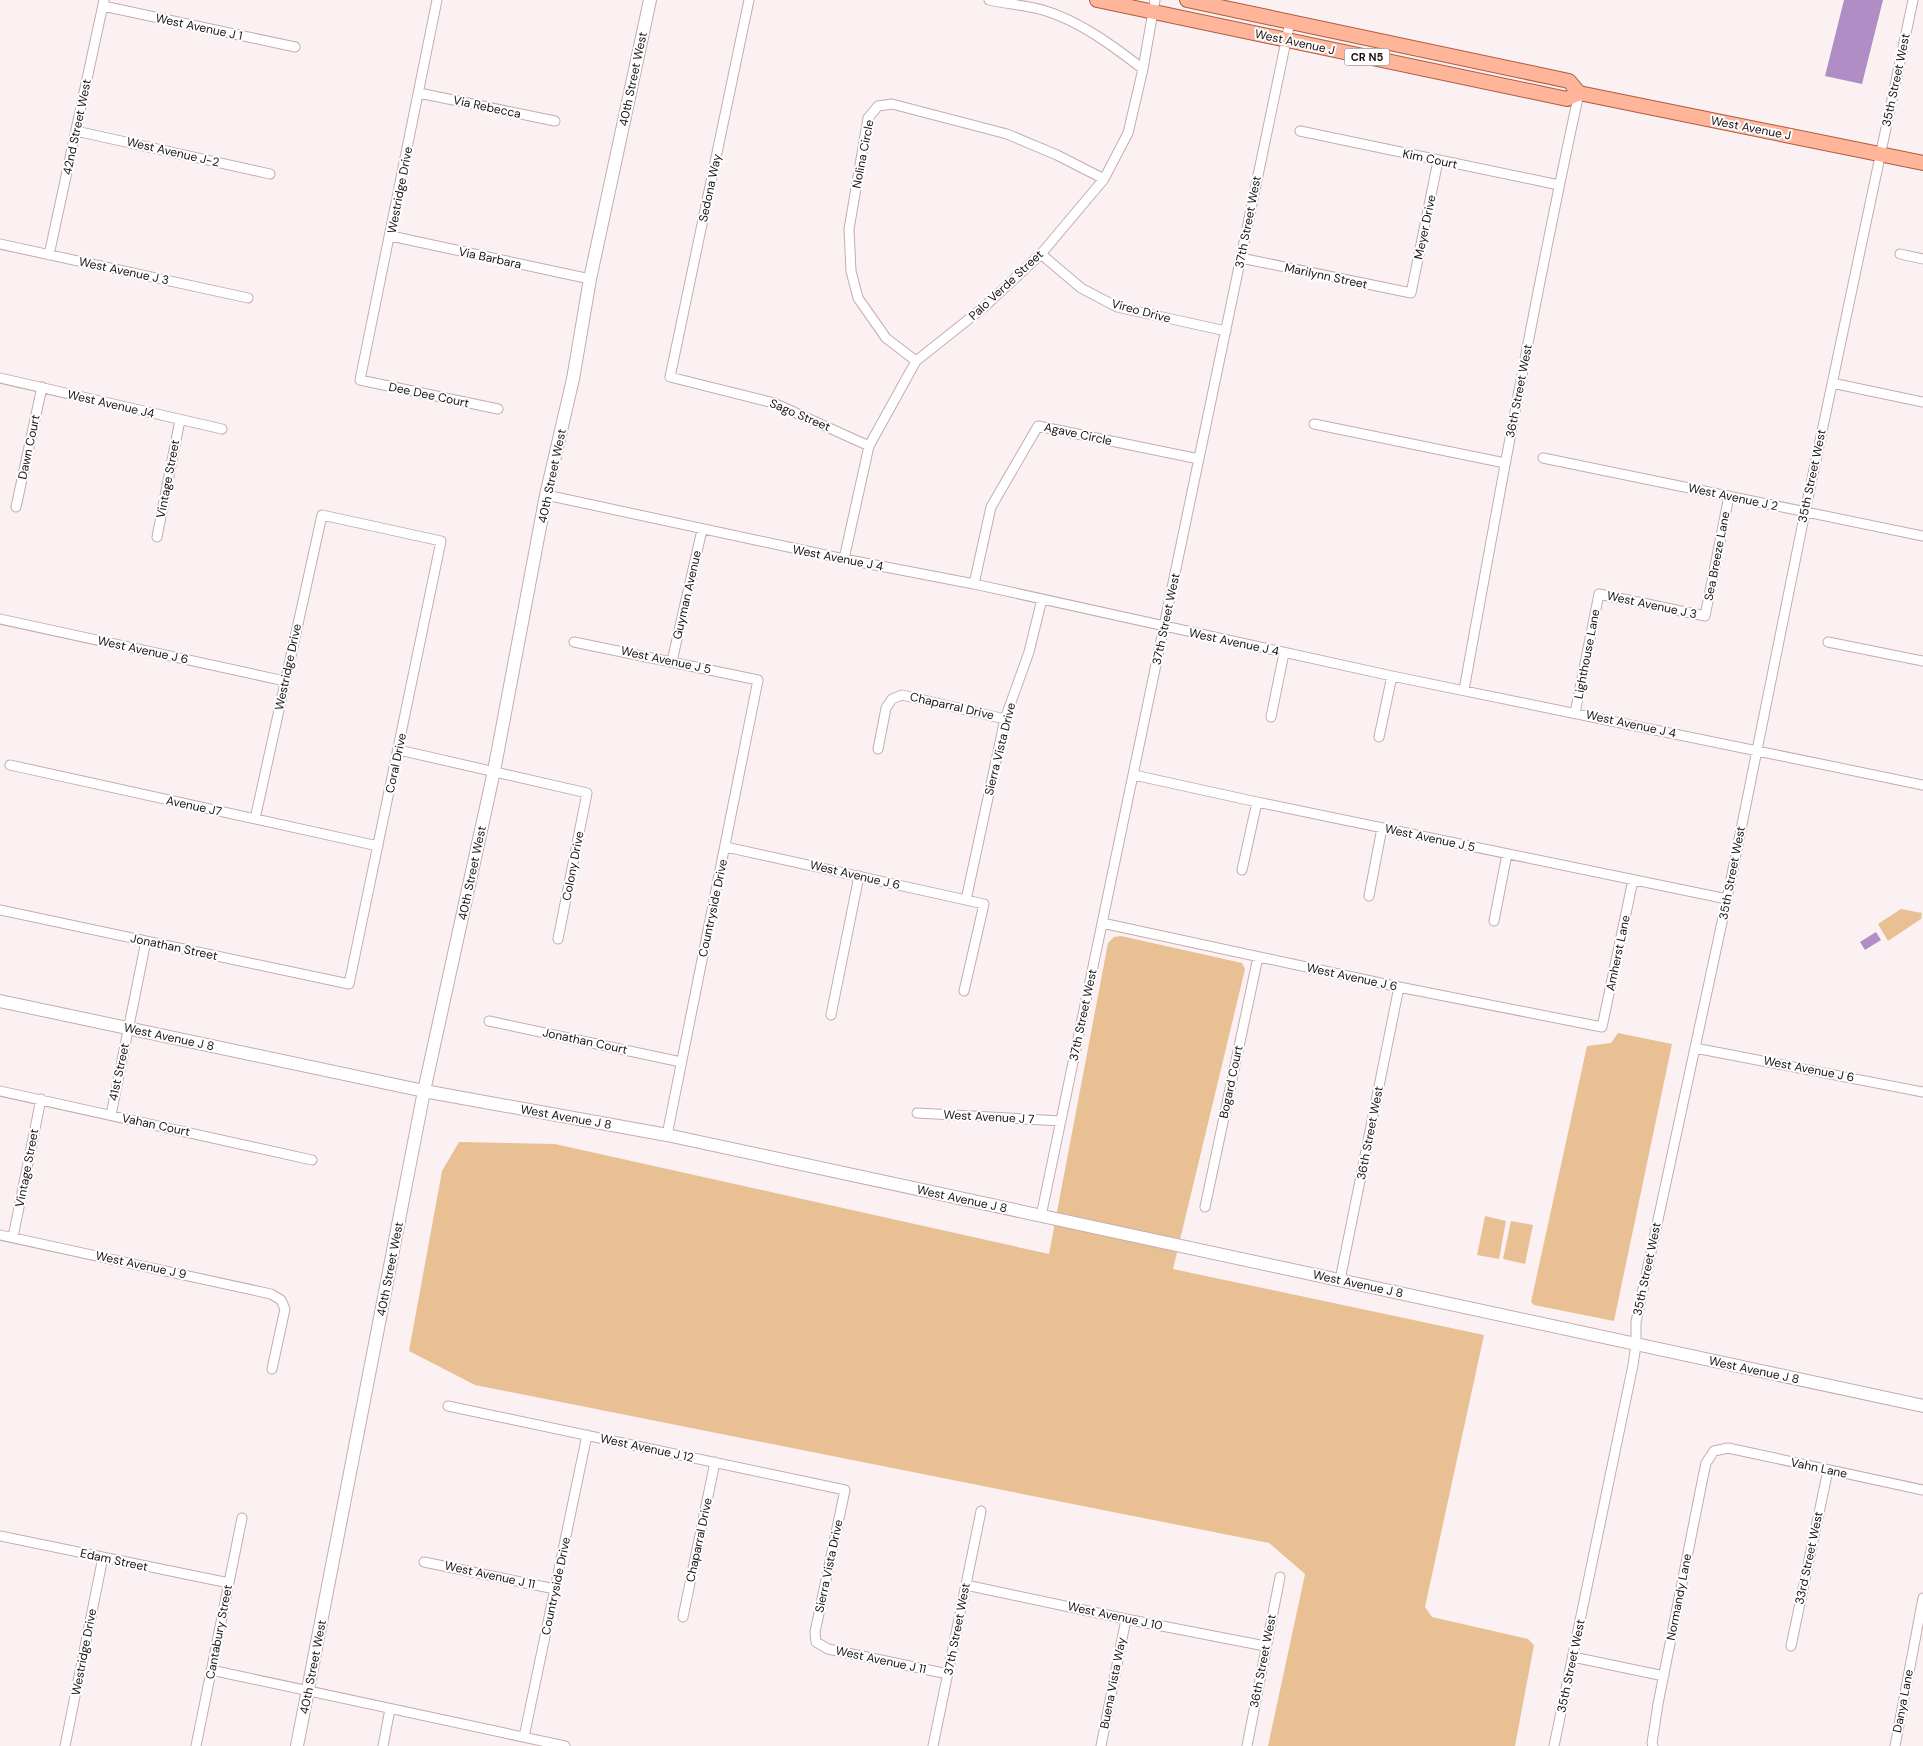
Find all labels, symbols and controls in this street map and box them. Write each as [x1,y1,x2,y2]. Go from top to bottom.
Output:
street label: West Avenue J 1 [154,10,244,44]
street label: West Avenue J [1253,26,1337,58]
street label: 40th Street West [615,30,651,128]
street label: 35th Street West [1878,32,1914,128]
road number: CR N5 [1344,48,1390,66]
street label: 42nd Street West [59,77,95,176]
street label: Via Rebecca [452,92,522,122]
street label: West Avenue J [1709,112,1793,144]
street label: Nolina Circle [849,118,878,190]
street label: West Avenue J-2 [125,134,221,170]
street label: Westridge Drive [384,145,416,235]
street label: Kim Court [1401,145,1459,173]
street label: Sedona Way [695,152,725,223]
street label: 37th Street West [1231,174,1265,269]
street label: Meyer Drive [1410,193,1440,261]
street label: Via Barbara [457,244,523,272]
street label: Palo Verde Street [965,246,1047,324]
street label: West Avenue J 3 [77,254,171,288]
street label: Marilynn Street [1283,259,1369,293]
street label: Vireo Drive [1110,295,1173,327]
street label: 36th Street West [1502,343,1536,439]
street label: Dee Dee Court [387,379,471,411]
street label: West Avenue J4 [66,386,156,422]
street label: Sago Street [767,395,833,435]
street label: Dawn Court [14,413,44,481]
street label: Agave Circle [1043,419,1114,449]
street label: 40th Street West [534,427,570,525]
street label: 35th Street West [1794,428,1830,524]
street label: Vintage Street [153,438,183,520]
street label: West Avenue J 2 [1687,480,1780,514]
street label: Sea Breeze Lane [1700,510,1734,602]
street label: West Avenue J 4 [791,541,885,575]
street label: Guyman Avenue [669,549,705,641]
street label: 37th Street West [1148,571,1184,666]
street label: West Avenue J 3 [1605,588,1699,622]
street label: Lighthouse Lane [1570,608,1604,700]
street label: Westridge Drive [271,622,305,712]
street label: West Avenue J 4 [1187,625,1281,659]
street label: West Avenue J 6 [96,633,190,667]
street label: West Avenue J 5 [619,643,713,677]
street label: Chaparral Drive [908,689,996,723]
street label: Sierra Vista Drive [981,701,1019,797]
street label: West Avenue J 4 [1584,707,1678,741]
street label: Coral Drive [382,731,410,794]
street label: Avenue J7 [165,792,223,820]
street label: West Avenue J 5 [1383,821,1477,855]
street label: 40th Street West [454,824,490,922]
street label: 35th Street West [1715,825,1749,921]
street label: Colony Drive [558,830,588,902]
street label: Countryside Drive [695,857,731,958]
street label: West Avenue J 6 [808,857,902,893]
street label: Amherst Lane [1602,913,1634,992]
street label: Jonathan Street [129,930,219,964]
street label: West Avenue J 6 [1305,960,1399,994]
street label: 37th Street West [1065,967,1101,1062]
street label: West Avenue J 8 [122,1020,216,1054]
street label: Jonathan Court [541,1024,629,1058]
street label: 41st Street [105,1041,133,1102]
street label: Bogard Court [1215,1044,1247,1120]
street label: West Avenue J 6 [1762,1052,1856,1086]
street label: 36th Street West [1353,1085,1387,1181]
street label: West Avenue J 8 [519,1101,613,1133]
street label: West Avenue J 7 [943,1107,1035,1127]
street label: Vahan Court [121,1110,192,1140]
street label: Vintage Street [12,1127,42,1209]
street label: West Avenue J 8 [915,1182,1009,1216]
street label: 40th Street West [373,1220,407,1318]
street label: 35th Street West [1629,1221,1665,1317]
street label: West Avenue J 9 [94,1248,188,1282]
street label: West Avenue J 8 [1311,1267,1405,1301]
street label: West Avenue J 8 [1707,1353,1801,1387]
street label: West Avenue J 12 [599,1430,695,1466]
street label: Vahn Lane [1789,1454,1849,1482]
street label: Chaparral Drive [682,1496,716,1584]
street label: 33rd Street West [1791,1510,1827,1606]
street label: Sierra Vista Drive [811,1518,847,1614]
street label: Countryside Drive [538,1535,574,1636]
street label: Edam Street [79,1545,150,1575]
street label: Normandy Lane [1663,1552,1695,1642]
street label: West Avenue J 11 [443,1558,537,1592]
street label: 37th Street West [940,1581,974,1676]
street label: Cantabury Street [202,1583,236,1681]
street label: West Avenue J 10 [1066,1598,1164,1634]
street label: Westridge Drive [68,1607,100,1697]
street label: 36th Street West [1246,1613,1280,1709]
street label: 40th Street West [296,1618,330,1716]
street label: 35th Street West [1553,1618,1589,1714]
street label: Buena Vista Way [1096,1636,1130,1730]
street label: West Avenue J 11 [834,1643,928,1677]
street label: Danya Lane [1889,1668,1917,1734]

